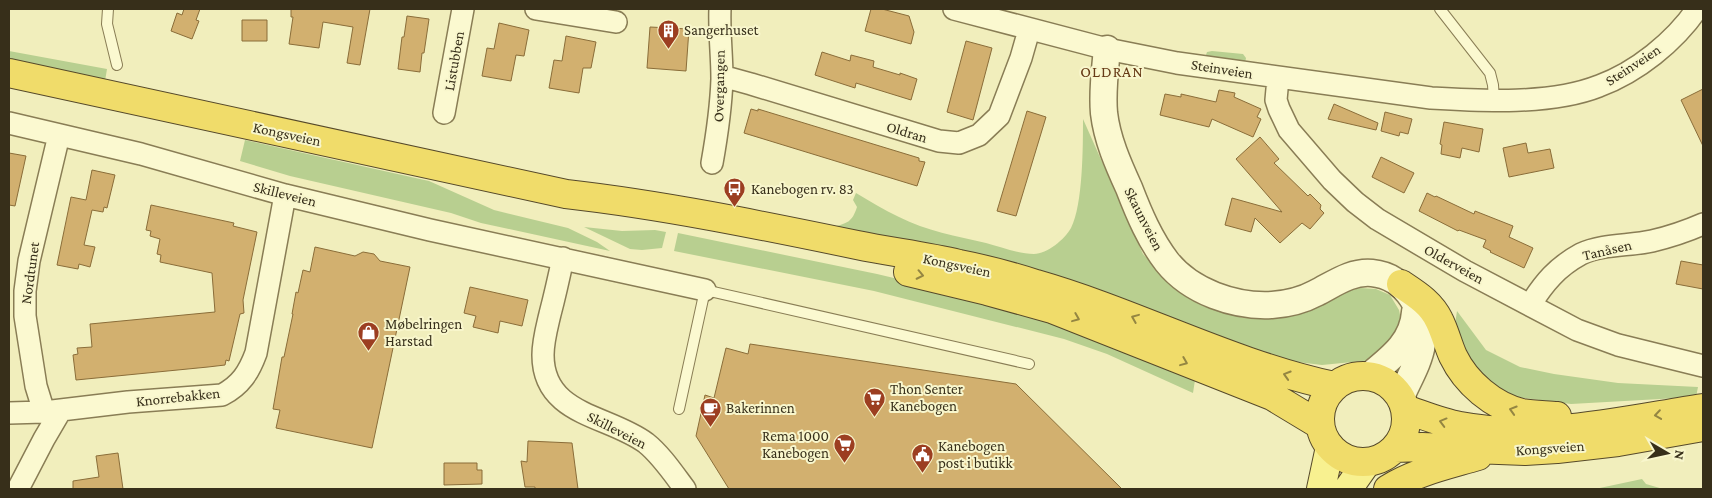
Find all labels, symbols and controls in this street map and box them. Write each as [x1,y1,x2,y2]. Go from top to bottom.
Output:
building icon: Sangerhuset [656,18,680,49]
place label: Sangerhuset [684,22,760,39]
street label: Listubben [441,30,467,92]
street label: Steinveien [1602,41,1664,89]
street label: Overgangen [710,50,729,122]
street label: Steinveien [1190,56,1254,82]
district label: OLDRAN [1080,63,1144,80]
street label: Oldran [885,118,929,146]
street label: Kongsveien [251,119,322,150]
bus stop icon: Kanebogen rv. 83 [723,177,747,208]
street label: Skilleveien [252,178,318,210]
place label: Kanebogen rv. 83 [751,181,854,198]
street label: Skaunveien [1121,185,1167,253]
street label: Tanåsen [1581,237,1633,263]
street label: Nordtunet [18,240,42,305]
street label: Olderveien [1421,241,1487,287]
street label: Kongsveien [921,250,992,281]
one-way arrow [915,269,924,280]
one-way arrow [1072,313,1080,323]
one-way arrow [1131,314,1140,324]
place label: Møbelringen Harstad [385,316,462,349]
shop icon: Møbelringen Harstad [357,321,381,352]
one-way arrow [1180,357,1188,367]
one-way arrow [1283,371,1292,381]
place label: Thon Senter Kanebogen [890,381,964,415]
street label: Knorrebakken [135,385,221,409]
supermarket icon: Thon Senter Kanebogen [862,386,886,417]
cafe icon: Bakerinnen [698,396,722,427]
place label: Bakerinnen [726,400,795,416]
one-way arrow [1509,405,1517,415]
street label: Skilleveien [585,408,649,452]
one-way arrow [1654,409,1662,420]
one-way arrow [1440,417,1448,427]
place label: Rema 1000 Kanebogen [762,428,829,462]
north arrow [1642,428,1692,478]
supermarket icon: Rema 1000 Kanebogen [833,433,857,464]
place label: Kanebogen post i butikk [938,438,1013,472]
street label: Kongsveien [1515,438,1585,459]
public building icon: Kanebogen post i butikk [910,443,934,474]
text: N [1671,449,1688,461]

